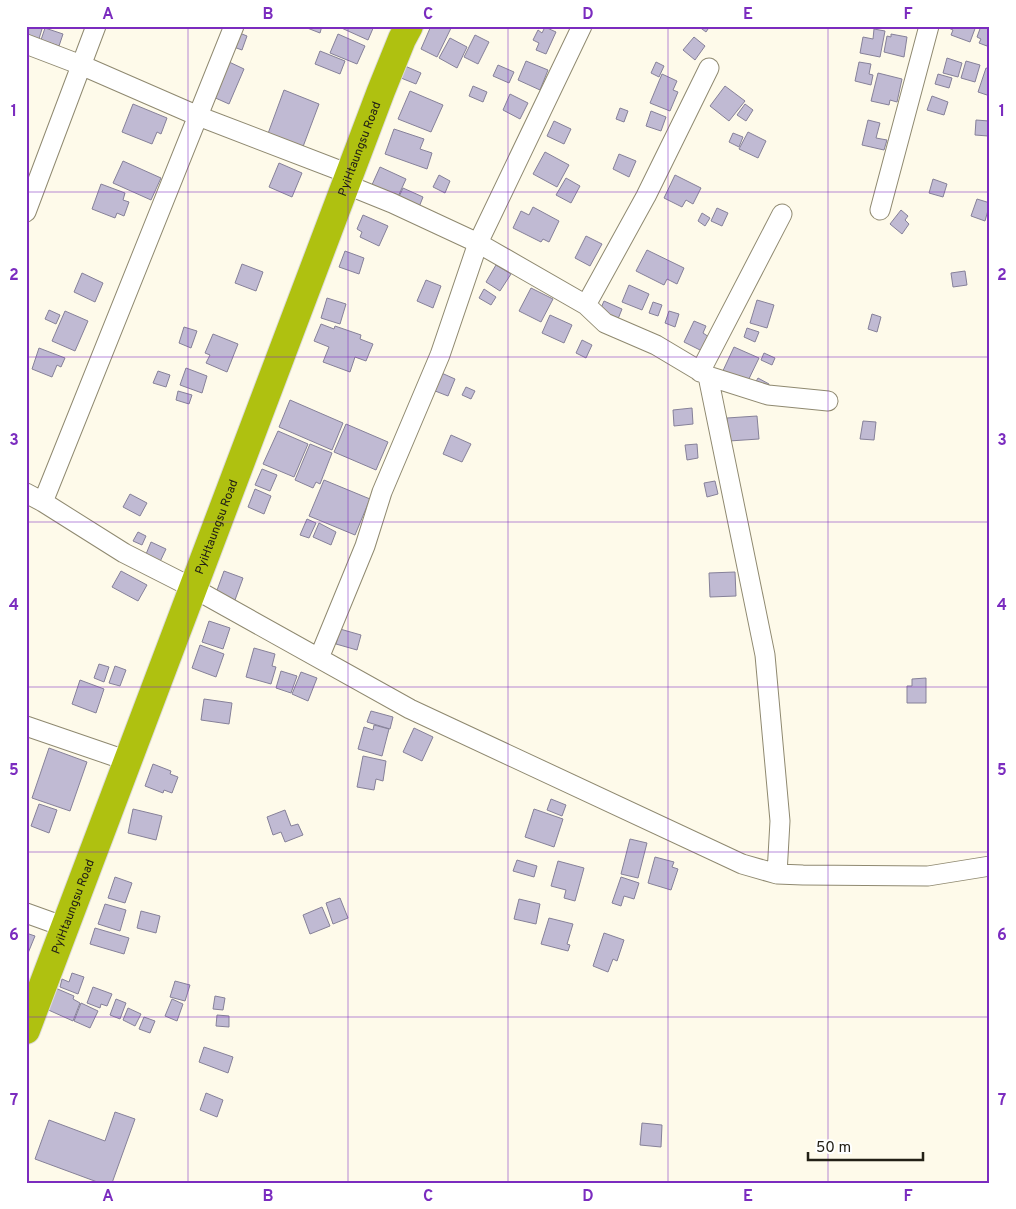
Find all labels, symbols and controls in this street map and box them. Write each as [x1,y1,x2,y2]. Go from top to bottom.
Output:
text: A [102,5,114,25]
text: B [262,5,274,25]
text: C [423,5,433,25]
text: D [582,5,594,25]
text: E [743,5,753,25]
text: F [903,5,913,25]
street label: PyiHtaungsu Road [335,100,385,199]
text: 1 [11,102,17,122]
text: 1 [999,102,1005,122]
text: 2 [9,266,19,286]
text: 2 [997,266,1007,286]
text: 3 [9,431,19,451]
text: 3 [997,431,1007,451]
street label: PyiHtaungsu Road [192,478,242,577]
text: 4 [9,596,19,616]
text: 4 [997,596,1007,616]
text: 5 [9,761,19,781]
text: 5 [997,761,1007,781]
street label: PyiHtaungsu Road [48,857,99,956]
text: 6 [9,926,19,946]
text: 6 [997,926,1007,946]
text: 7 [10,1091,18,1111]
text: 7 [998,1091,1006,1111]
scale bar [808,1129,924,1161]
text: 50 m [816,1139,851,1158]
text: A [102,1187,114,1207]
text: B [262,1187,274,1207]
text: C [423,1187,433,1207]
text: D [582,1187,594,1207]
text: E [743,1187,753,1207]
text: F [903,1187,913,1207]

